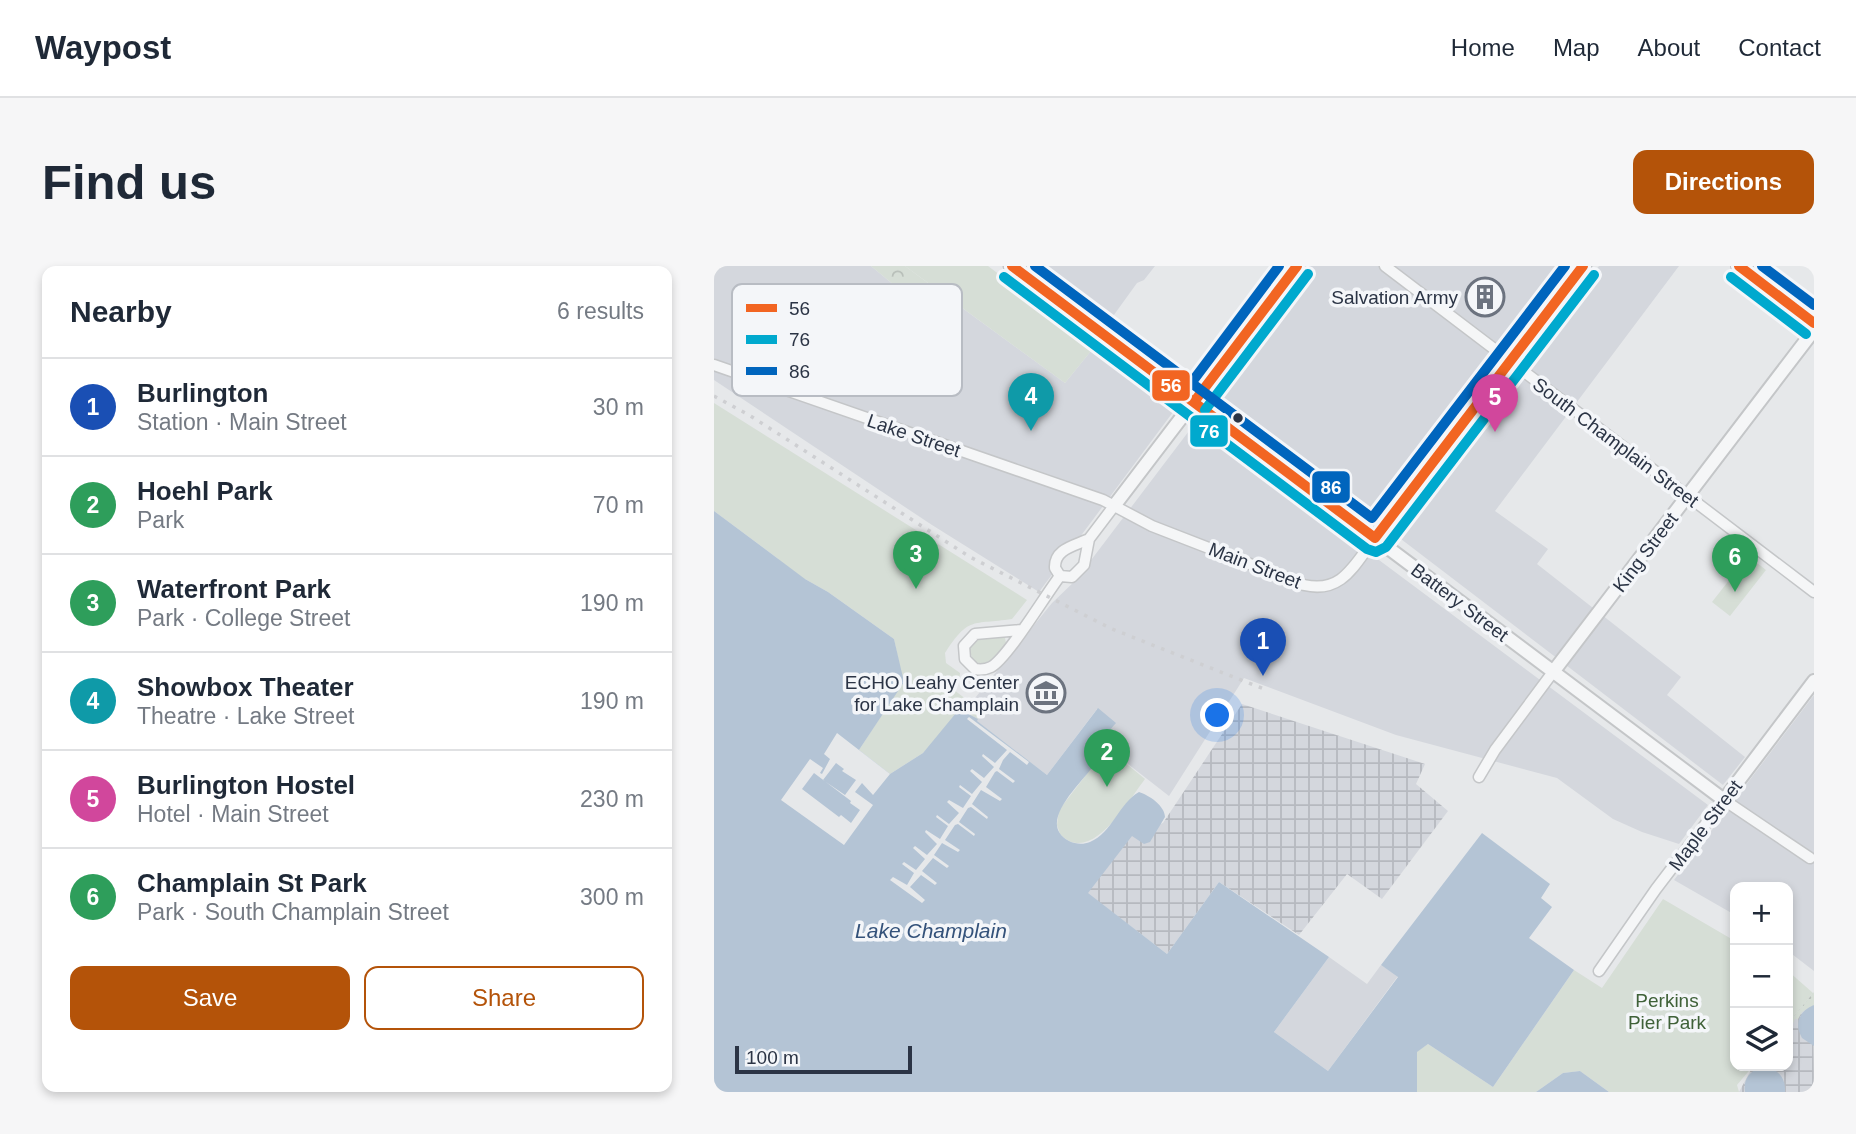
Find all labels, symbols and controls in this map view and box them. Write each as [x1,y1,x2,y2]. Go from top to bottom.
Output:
text: Waypost [35,29,171,66]
text: Home [1451,34,1515,61]
text: Map [1553,34,1600,61]
text: About [1638,34,1700,61]
text: Contact [1738,34,1821,61]
button: Directions [1633,150,1814,214]
text: Find us [42,155,216,209]
building icon: Salvation Army [1464,276,1506,318]
legend [732,284,962,396]
place label: Salvation Army [1331,287,1458,308]
text: Nearby [70,295,172,328]
text: 6 results [557,298,644,324]
text: 56 [789,298,810,319]
text: 76 [789,329,810,350]
text: 86 [789,361,810,382]
line badge: 56 [1151,369,1191,402]
pin: 4 [1008,373,1054,431]
street label: South Champlain Street [1529,373,1703,512]
pin: 5 [1472,374,1518,432]
text: 56 [1160,375,1182,396]
text: Burlington [137,378,268,408]
text: 1 [87,394,99,420]
text: 30 m [593,394,644,420]
text: Station · Main Street [137,409,347,435]
street label: Lake Street [864,410,964,461]
unlabelled marker [1231,411,1245,425]
line badge: 76 [1189,414,1229,448]
text: 76 [1198,421,1220,442]
line badge: 86 [1311,470,1351,504]
text: Hoehl Park [137,476,273,506]
text: 86 [1320,477,1342,498]
text: 2 [87,492,99,518]
text: 70 m [593,492,644,518]
text: Park [137,507,184,533]
street label: King Street [1609,508,1683,596]
pin: 3 [893,531,939,589]
pin: 6 [1712,534,1758,592]
street label: Main Street [1206,538,1305,593]
street label: Battery Street [1407,559,1513,646]
text: Waterfront Park [137,574,331,604]
text: 3 [87,590,99,616]
text: 190 m [580,590,644,616]
text: Park · College Street [137,605,350,631]
pin: 1 [1240,618,1286,676]
text: Showbox Theater [137,672,354,702]
place label: ECHO Leahy Center for Lake Champlain [845,672,1020,715]
museum icon: ECHO Leahy Center for Lake Champlain [1025,672,1067,714]
text: 4 [87,688,99,714]
text: 190 m [580,688,644,714]
your location [1200,698,1234,732]
text: Theatre · Lake Street [137,703,354,729]
pin: 2 [1084,729,1130,787]
text: Burlington Hostel [137,770,355,800]
street label: Maple Street [1665,775,1747,875]
text: 5 [87,786,99,812]
text: 230 m [580,786,644,812]
text: Hotel · Main Street [137,801,329,827]
text: Champlain St Park [137,868,367,898]
map controls [1730,882,1793,1071]
button: + [1730,882,1793,945]
text: 6 [87,884,99,910]
text: 300 m [580,884,644,910]
text: Park · South Champlain Street [137,899,449,925]
water label: Lake Champlain [855,919,1007,942]
button: − [1730,945,1793,1008]
button: Save [70,966,350,1030]
button: Share [364,966,644,1030]
park label: Perkins Pier Park [1628,990,1707,1033]
button: layers [1730,1008,1793,1071]
scale bar [735,1043,912,1075]
text: 100 m [746,1047,799,1068]

